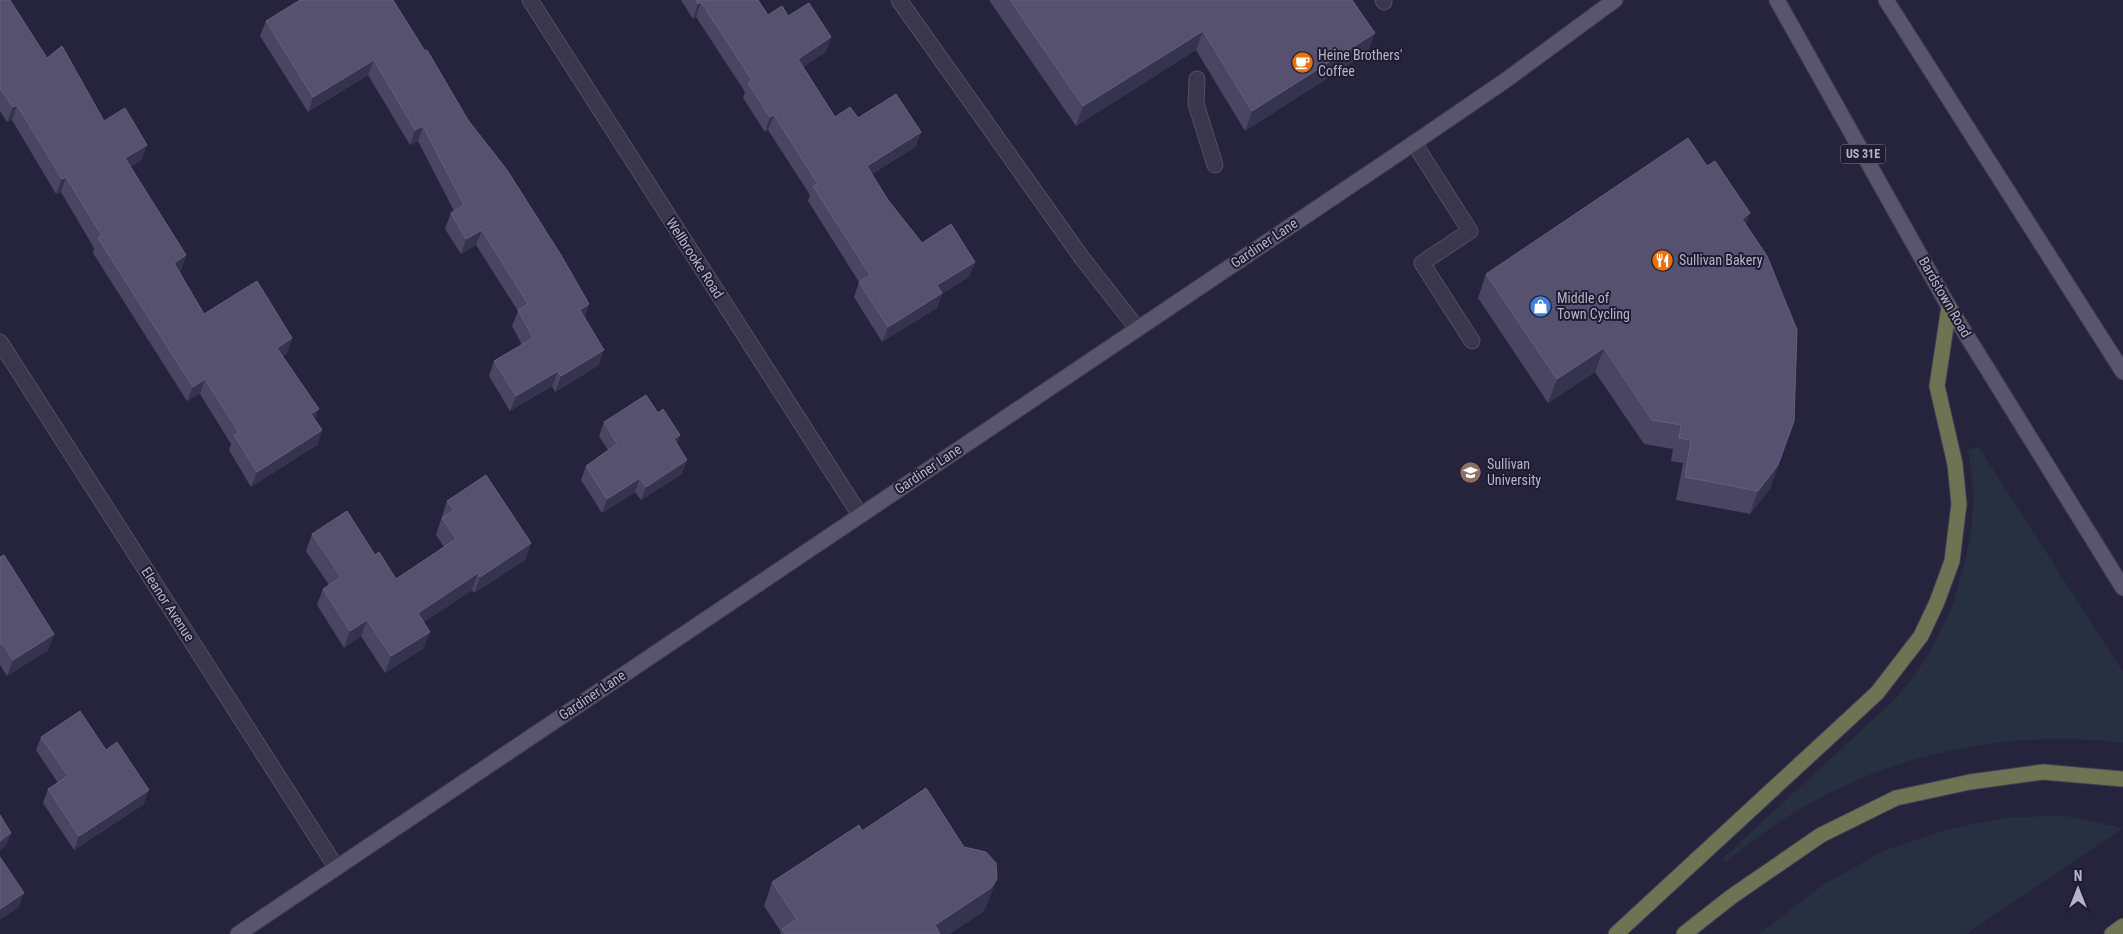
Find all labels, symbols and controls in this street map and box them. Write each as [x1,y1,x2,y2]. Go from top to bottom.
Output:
place label: Heine Brothers' Coffee [1318,47,1402,79]
cafe icon: Heine Brothers' Coffee [1290,51,1314,75]
road number: US 31E [1840,144,1886,164]
street label: Wellbrooke Road [663,215,727,301]
street label: Gardiner Lane [1228,215,1301,271]
restaurant icon: Sullivan Bakery [1651,248,1675,272]
place label: Sullivan Bakery [1679,252,1763,268]
street label: Bardstown Road [1916,254,1974,340]
place label: Middle of Town Cycling [1557,290,1630,322]
shop icon: Middle of Town Cycling [1529,294,1553,318]
street label: Gardiner Lane [892,441,965,497]
place label: Sullivan University [1487,456,1541,488]
school or university icon: Sullivan University [1459,460,1483,484]
street label: Eleanor Avenue [138,564,198,644]
street label: Gardiner Lane [556,667,629,723]
north arrow [2053,864,2103,914]
text: N [2074,868,2082,884]

